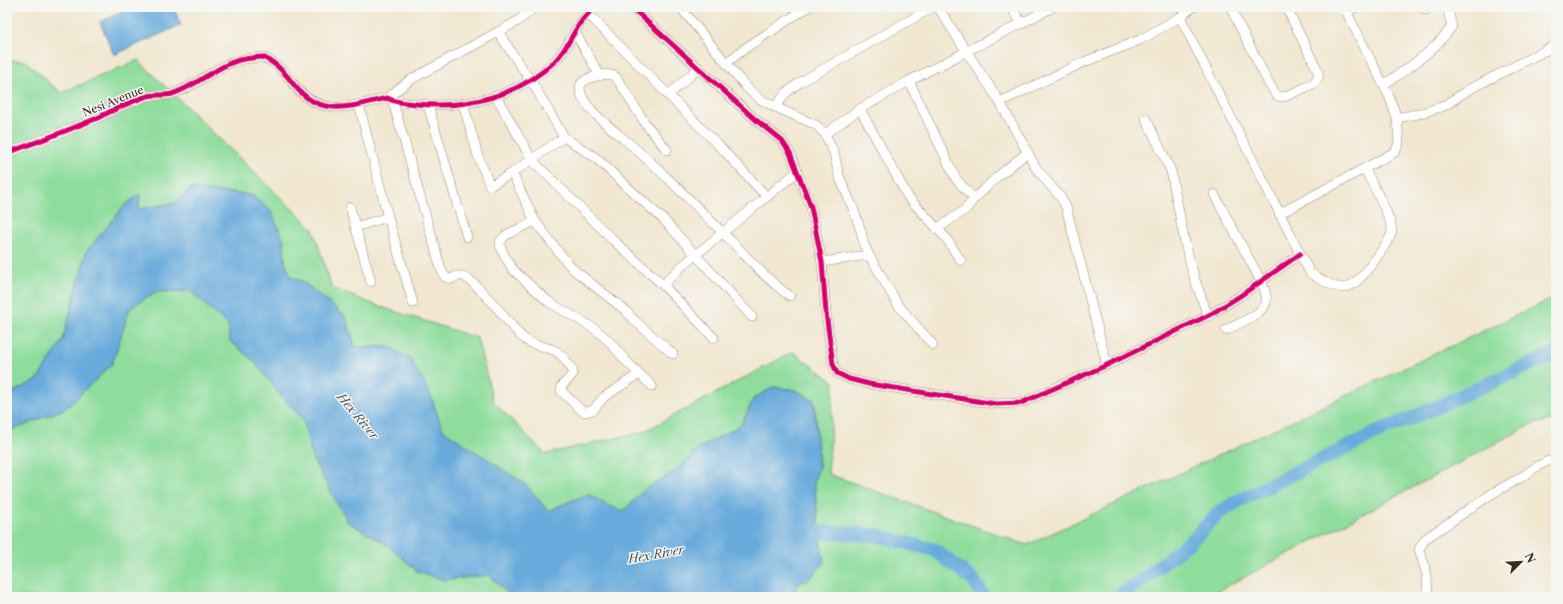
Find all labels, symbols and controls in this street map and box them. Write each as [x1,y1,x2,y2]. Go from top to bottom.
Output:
street label: Nesi Avenue [80,82,146,120]
water label: Hex River [334,389,383,443]
water label: Hex River [626,541,686,566]
north arrow [1501,542,1541,582]
text: N [1522,551,1539,566]

